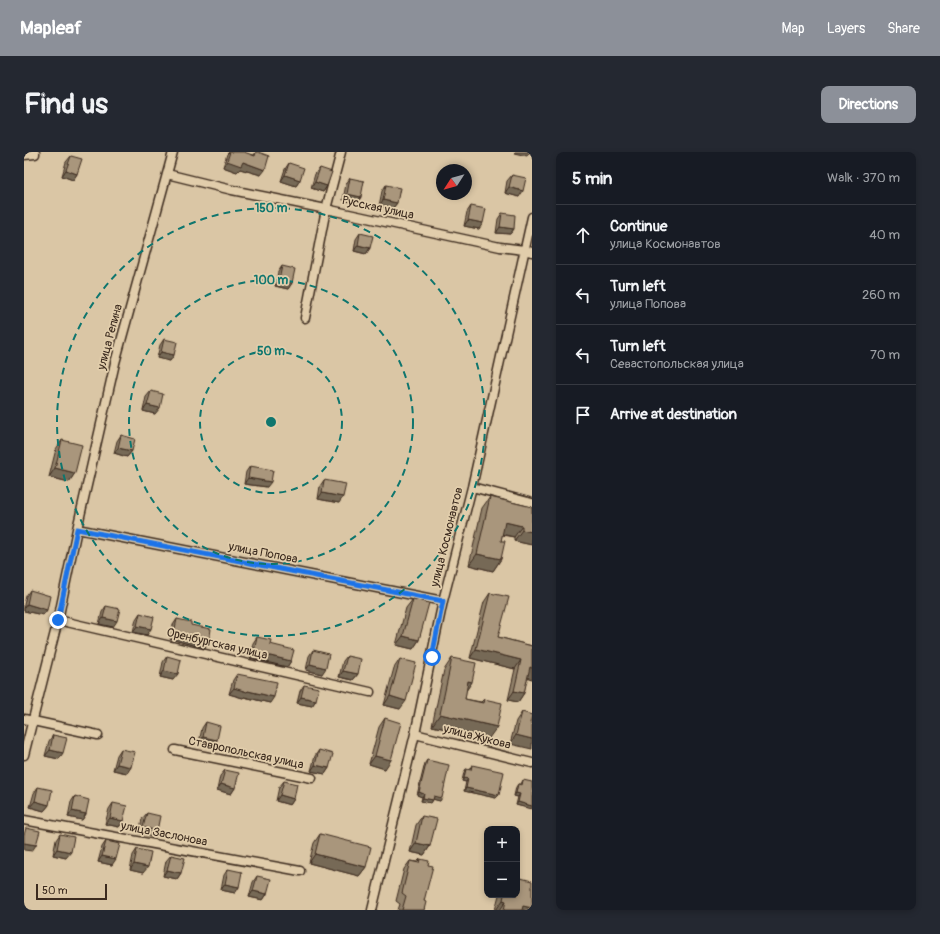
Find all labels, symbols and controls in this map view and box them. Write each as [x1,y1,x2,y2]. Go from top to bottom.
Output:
text: Mapleaf [20,16,82,40]
text: Map [782,20,805,37]
text: Layers [827,20,865,37]
text: Share [887,20,920,37]
button: Directions [821,86,916,123]
text: Find us [24,87,108,122]
north arrow [436,164,472,200]
text: 5 min [572,168,612,189]
text: Walk · 370 m [827,170,900,186]
street label: Русская улица [341,193,416,223]
text: 150 m [255,201,288,216]
text: Continue [610,217,668,236]
icon: ahead [572,224,594,246]
text: 40 m [869,227,900,243]
text: улица Космонавтов [610,236,721,252]
text: 100 m [254,273,289,288]
text: Turn left [610,277,666,296]
icon: left [572,284,594,306]
text: 260 m [862,287,900,303]
text: улица Попова [610,296,686,312]
street label: улица Репина [94,302,126,372]
text: Turn left [610,337,666,356]
text: 50 m [257,344,285,359]
icon: left [572,344,594,366]
text: 70 m [870,347,900,363]
text: Севастопольская улица [610,356,744,372]
icon: arrive [572,404,594,426]
text: Arrive at destination [610,405,737,424]
centre of rings [264,415,278,429]
street label: улица Космонавтов [427,486,467,589]
street label: улица Попова [226,539,299,567]
route end [49,611,67,629]
street label: Оренбургская улица [165,625,269,663]
route start [423,648,441,666]
street label: улица Жукова [441,721,513,753]
street label: Ставропольская улица [187,733,305,773]
street label: улица Заслонова [118,818,209,850]
map controls [484,826,520,898]
button: + [484,826,520,862]
button: − [484,862,520,898]
scale bar [36,882,107,901]
text: 50 m [42,884,68,897]

